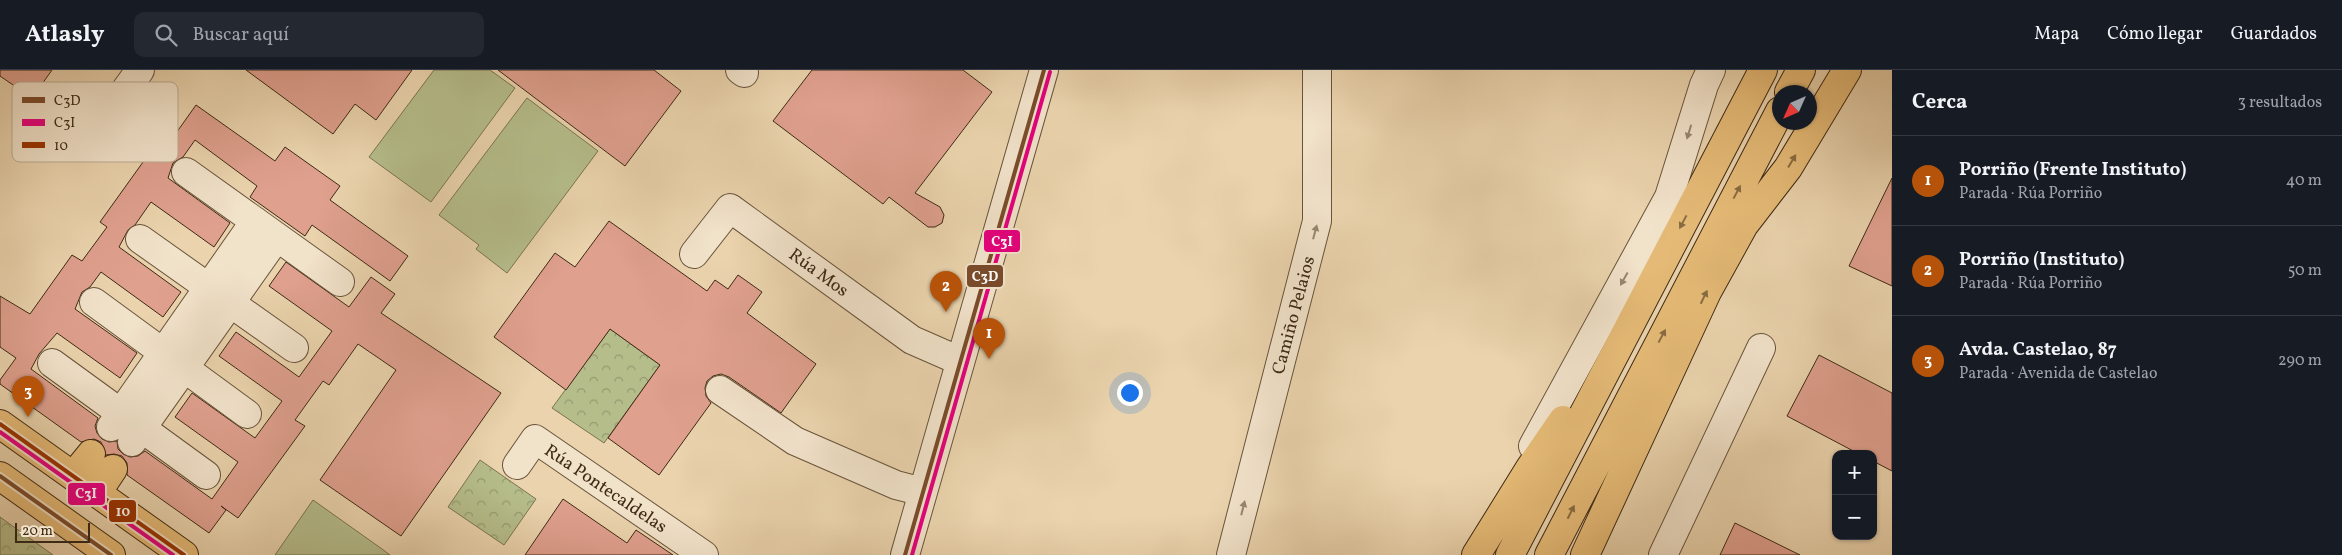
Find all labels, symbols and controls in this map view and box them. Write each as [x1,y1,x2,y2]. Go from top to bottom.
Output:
search box [134,12,484,57]
text: Atlasly [25,18,104,52]
icon: search [152,21,180,49]
text: Buscar aquí [192,22,289,48]
text: Mapa [2034,22,2079,47]
text: Cómo llegar [2107,22,2203,47]
text: Guardados [2231,22,2317,47]
legend [12,82,178,162]
north arrow [1772,85,1817,130]
text: Cerca [1912,88,1967,117]
text: C3D [54,92,81,111]
text: 3 resultados [2238,92,2322,114]
text: C3I [54,114,75,133]
one-way arrow [1685,124,1693,139]
text: 10 [54,137,68,156]
one-way arrow [1788,154,1797,167]
text: Porriño (Frente Instituto) [1959,157,2186,183]
text: 1 [1925,170,1931,192]
text: 40 m [2286,170,2322,192]
text: Parada · Rúa Porriño [1959,183,2102,205]
one-way arrow [1733,185,1741,199]
one-way arrow [1679,215,1687,229]
one-way arrow [1311,224,1319,239]
line badge: C3I [983,229,1021,253]
text: C3I [991,233,1013,252]
street label: Rúa Mos [783,243,853,304]
text: Porriño (Instituto) [1959,247,2124,273]
street label: Camiño Pelaios [1267,253,1322,377]
text: 2 [1924,260,1932,282]
text: 50 m [2288,260,2322,282]
line badge: C3D [966,264,1004,288]
text: C3D [972,268,998,287]
pin: 2 [930,271,962,312]
one-way arrow [1620,272,1628,287]
text: Parada · Rúa Porriño [1959,273,2102,295]
one-way arrow [1701,290,1709,304]
pin: 1 [973,318,1005,359]
one-way arrow [1658,329,1666,343]
text: Avda. Castelao, 87 [1959,337,2117,363]
text: 3 [1924,350,1932,372]
text: 290 m [2278,350,2322,372]
text: Parada · Avenida de Castelao [1959,363,2158,385]
pin: 3 [12,376,44,417]
your location [1117,380,1143,406]
street label: Rúa Pontecaldelas [539,439,672,540]
map controls [1832,450,1877,540]
button: + [1832,450,1877,495]
line badge: C3I [67,482,106,506]
text: C3I [75,485,97,504]
button: − [1832,495,1877,540]
line badge: 10 [108,499,137,523]
one-way arrow [1239,500,1247,515]
text: 10 [116,503,130,522]
one-way arrow [1567,504,1575,519]
scale bar [15,520,90,543]
text: 20 m [22,522,53,541]

